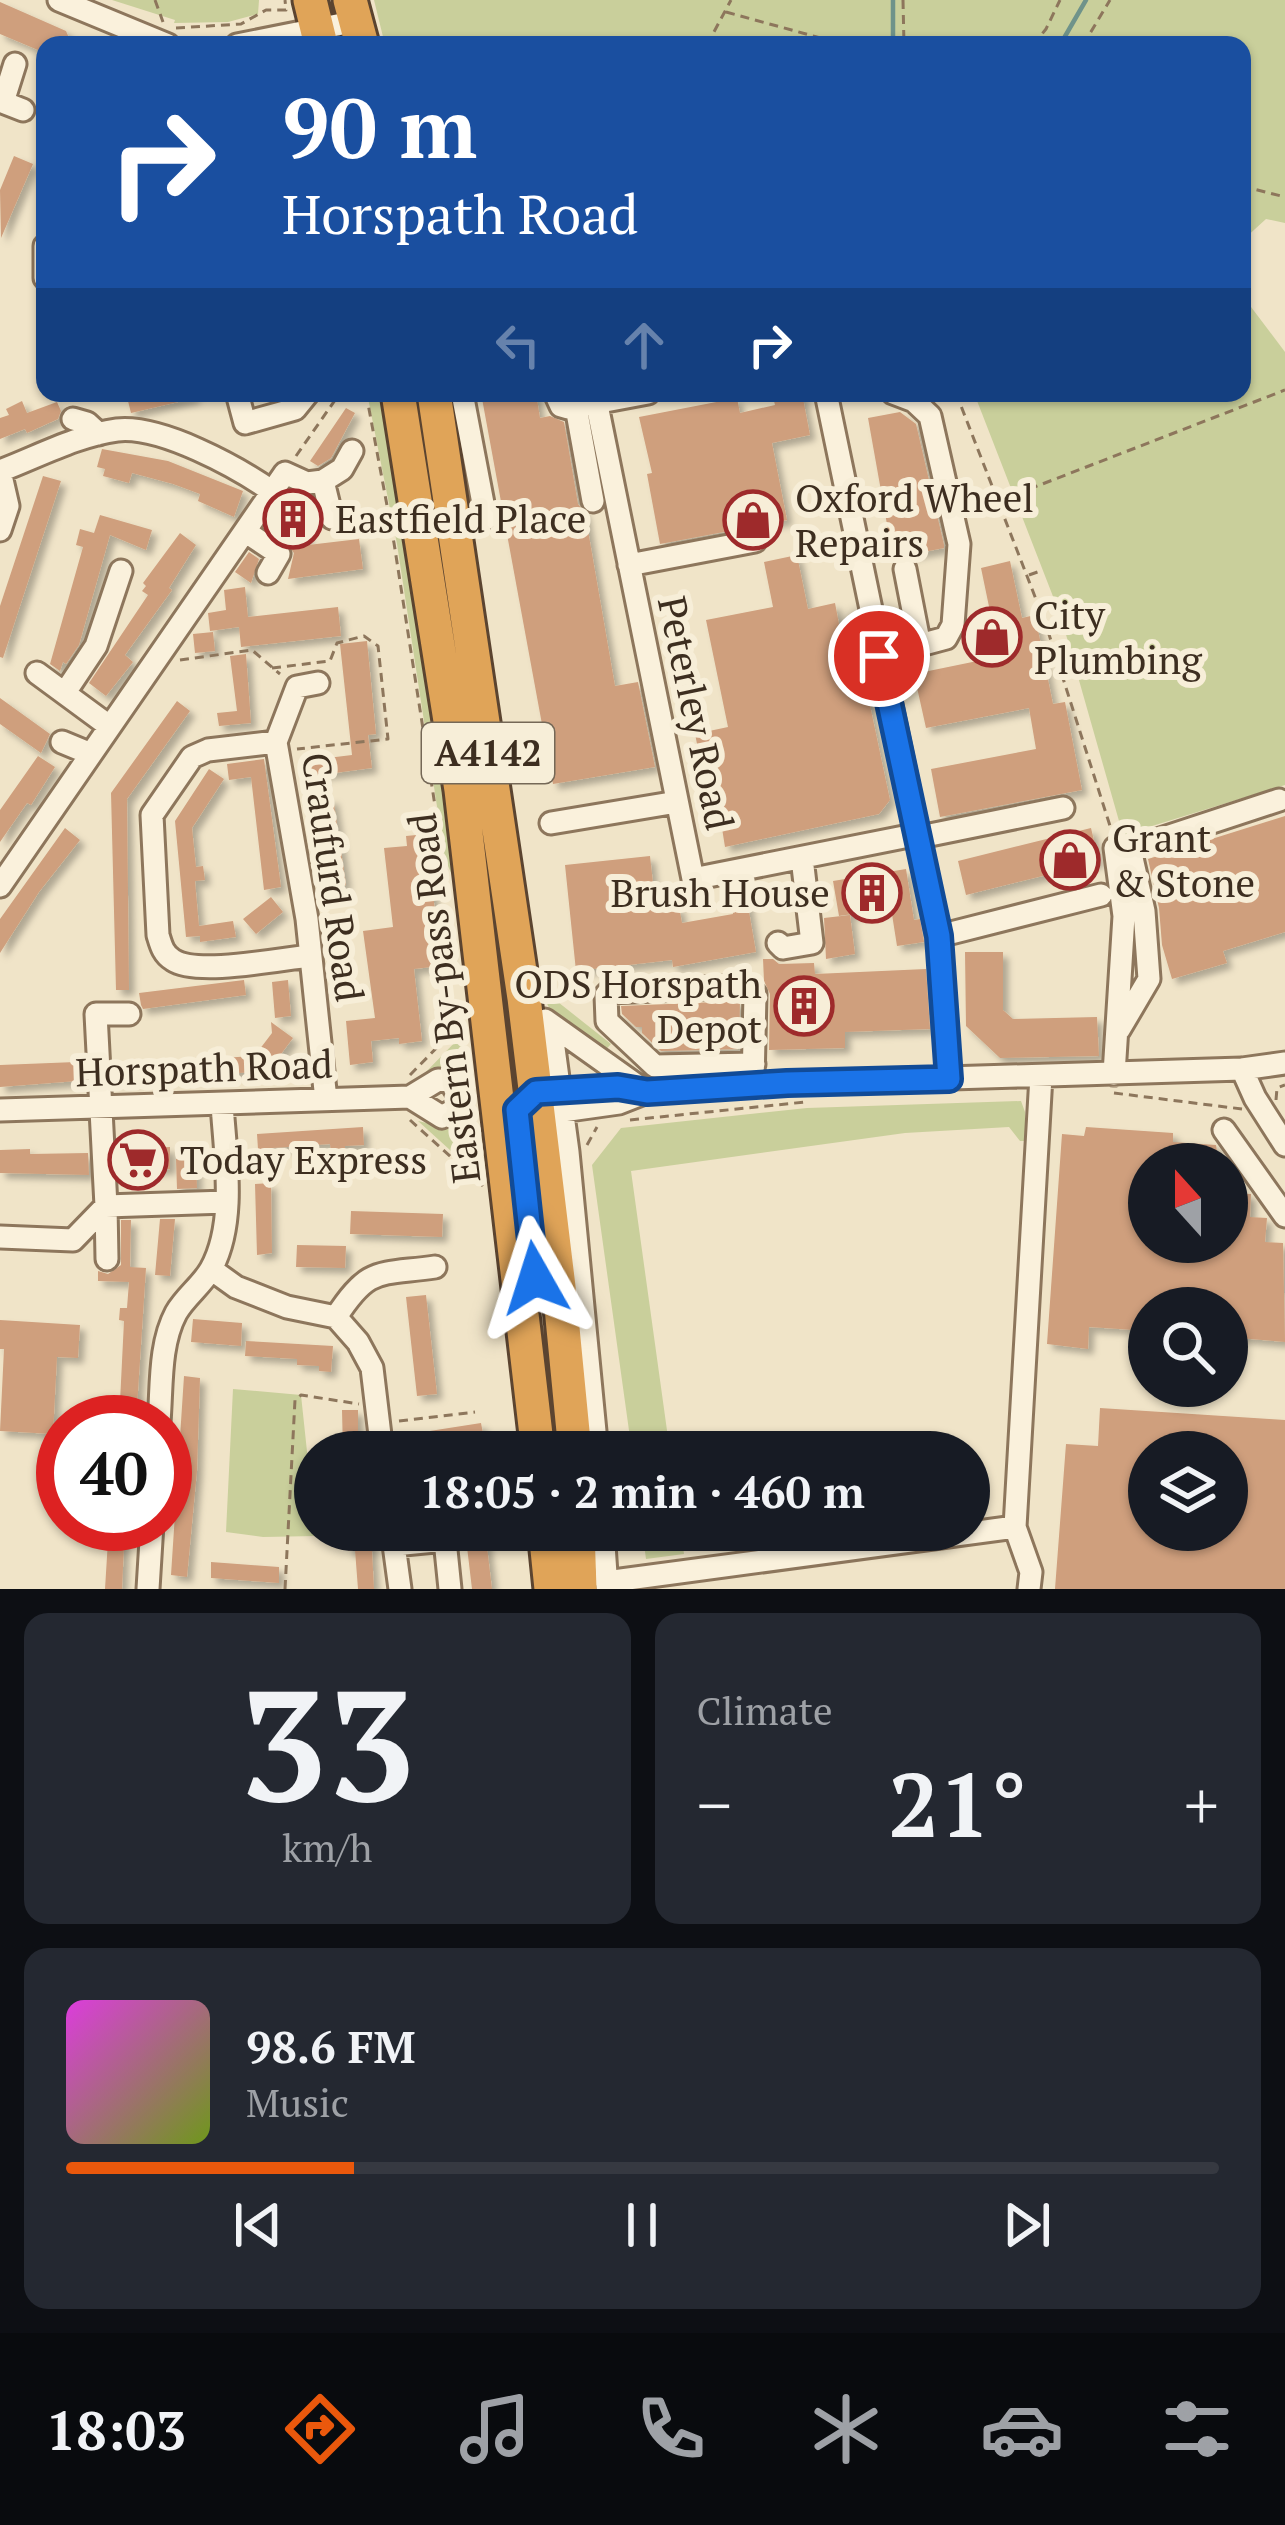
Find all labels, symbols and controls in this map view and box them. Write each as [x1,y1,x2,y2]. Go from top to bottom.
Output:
text: 90 m [282,71,477,182]
icon: right [84,84,240,240]
text: Horspath Road [282,178,638,249]
icon: left [485,312,551,378]
icon: ahead [611,312,677,378]
icon: right [737,312,803,378]
place label: Oxford Wheel Repairs [795,471,1034,568]
building icon: Eastfield Place [262,488,324,550]
shop icon: Oxford Wheel Repairs [722,489,784,551]
place label: Eastfield Place [335,492,586,544]
place label: City Plumbing [1034,588,1202,685]
street label: Peterley Road [647,591,747,834]
pin [828,605,930,707]
shop icon: City Plumbing [961,606,1023,668]
icon: arrive [846,623,912,689]
road number: A4142 [422,723,554,783]
street label: Craufurd Road [291,749,377,1005]
street label: Eastern By-pass Road [394,810,492,1186]
place label: Grant & Stone [1112,811,1255,908]
shop icon: Grant & Stone [1039,829,1101,891]
building icon: Brush House [841,862,903,924]
place label: Brush House [611,866,830,918]
place label: ODS Horspath Depot [514,957,762,1054]
building icon: ODS Horspath Depot [773,975,835,1037]
street label: Horspath Road [74,1037,334,1097]
supermarket icon: Today Express [107,1129,169,1191]
place label: Today Express [180,1133,427,1185]
north arrow [1128,1143,1248,1263]
map controls [1128,1143,1248,1551]
position arrow [472,1215,598,1341]
button: search [1128,1287,1248,1407]
speed limit sign: 40 [36,1395,192,1551]
button: layers [1128,1431,1248,1551]
text: 18:05 · 2 min · 460 m [419,1461,865,1521]
text: 33 [239,1639,415,1846]
text: Climate [697,1684,833,1736]
text: 21° [888,1743,1027,1863]
text: − [697,1760,732,1848]
text: + [1184,1760,1219,1848]
text: km/h [282,1821,372,1873]
text: 98.6 FM [246,2016,415,2076]
text: Music [246,2076,349,2128]
icon: previous [225,2192,291,2258]
icon: pause [609,2192,675,2258]
icon: next [994,2192,1060,2258]
icon: directions [278,2387,362,2471]
icon: music [453,2387,537,2471]
icon: phone [629,2387,713,2471]
icon: climate [804,2387,888,2471]
icon: car [980,2387,1064,2471]
icon: filters [1155,2387,1239,2471]
text: 18:03 [46,2394,186,2465]

